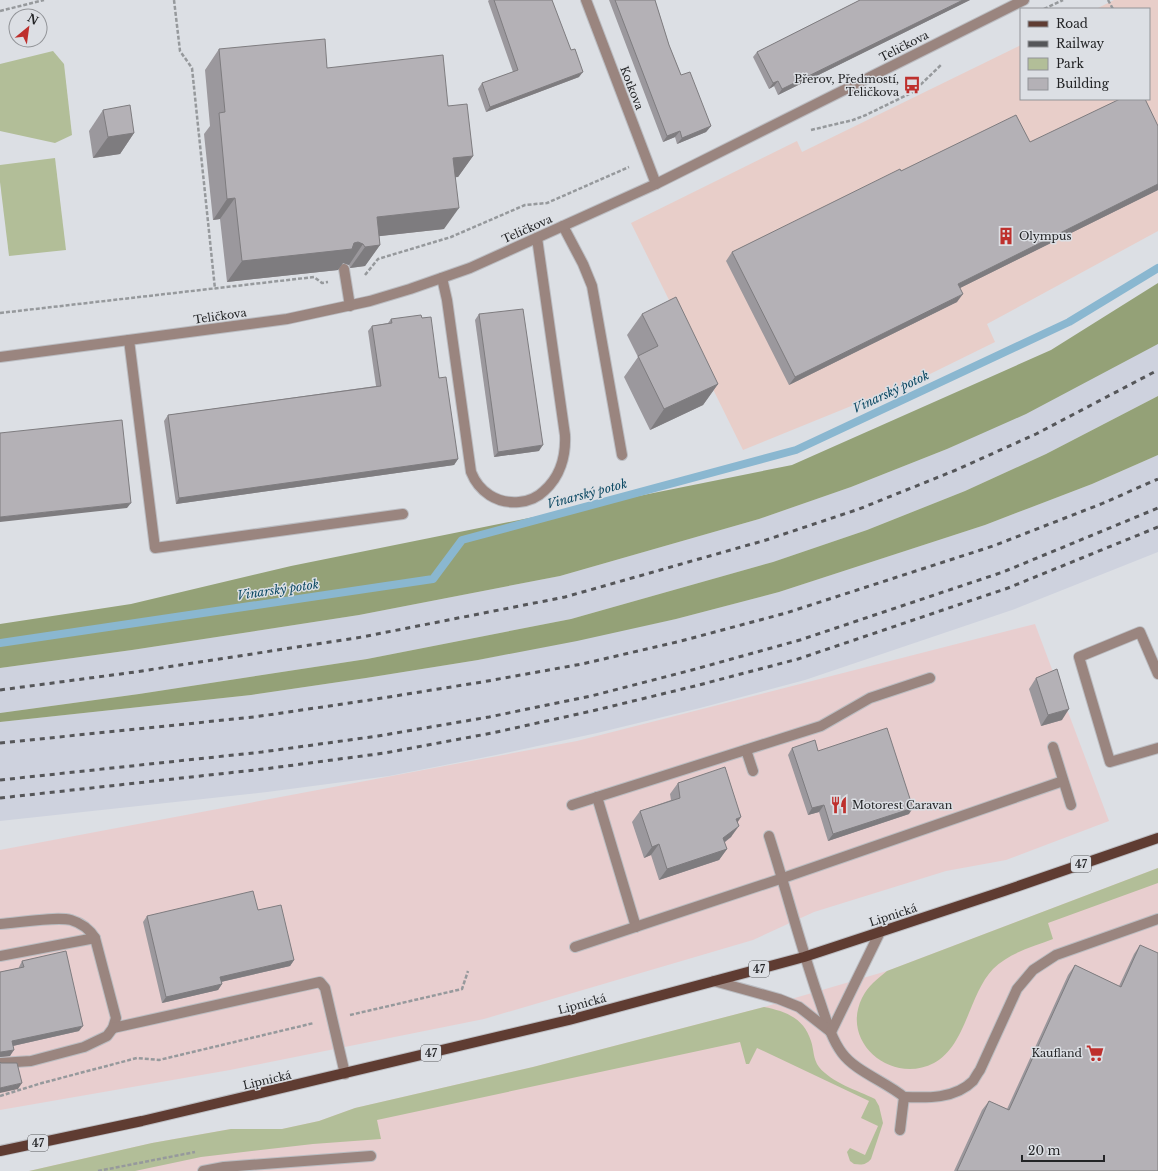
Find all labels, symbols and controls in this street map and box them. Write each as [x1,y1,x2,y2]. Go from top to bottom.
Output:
north arrow [8,8,48,48]
legend [1020,8,1150,100]
text: N [25,11,41,28]
text: Road [1056,16,1088,31]
street label: Teličkova [877,27,932,64]
text: Railway [1056,36,1105,51]
text: Park [1056,56,1084,71]
street label: Kotkova [617,64,647,113]
place label: Přerov, Předmostí, Teličkova [794,72,900,99]
bus stop icon: Přerov, Předmostí, Teličkova [902,75,922,95]
text: Building [1056,76,1110,91]
street label: Teličkova [500,211,555,246]
building icon: Olympus [996,226,1016,246]
place label: Olympus [1019,229,1071,243]
street label: Teličkova [193,305,248,327]
water label: Vinarský potok [850,367,931,416]
water label: Vinarský potok [545,476,629,511]
water label: Vinarský potok [236,576,320,603]
restaurant icon: Motorest Caravan [829,795,849,815]
place label: Motorest Caravan [852,798,953,812]
road number: 47 [1071,856,1091,872]
street label: Lipnická [867,900,919,929]
road number: 47 [749,961,769,977]
street label: Lipnická [556,991,608,1017]
supermarket icon: Kaufland [1085,1043,1105,1063]
road number: 47 [421,1045,441,1061]
place label: Kaufland [1031,1046,1083,1060]
street label: Lipnická [241,1067,293,1092]
road number: 47 [28,1135,48,1151]
scale bar [1022,1137,1104,1163]
text: 20 m [1028,1143,1060,1158]

